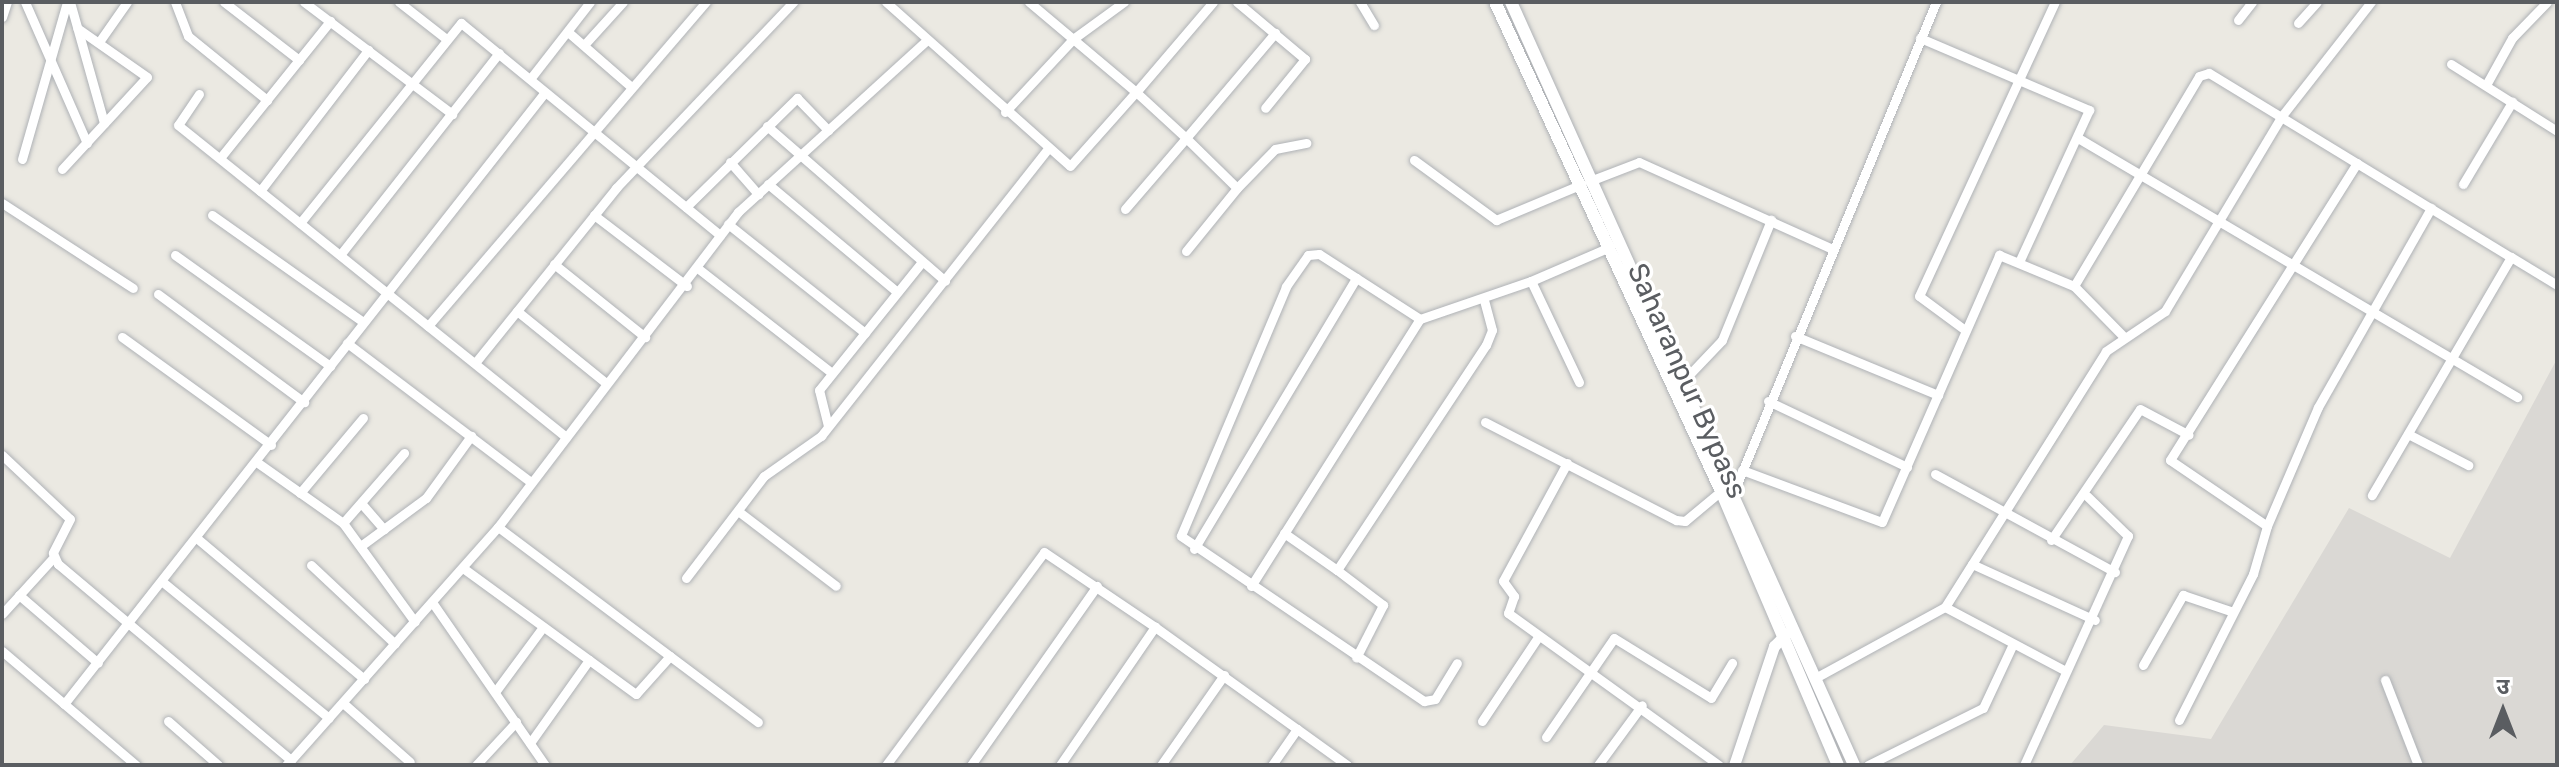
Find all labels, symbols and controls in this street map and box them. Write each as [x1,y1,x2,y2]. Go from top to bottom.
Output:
street label: Saharanpur Bypass [1620,258,1754,504]
north arrow [2463,671,2543,751]
text: उ [2497,673,2509,700]

